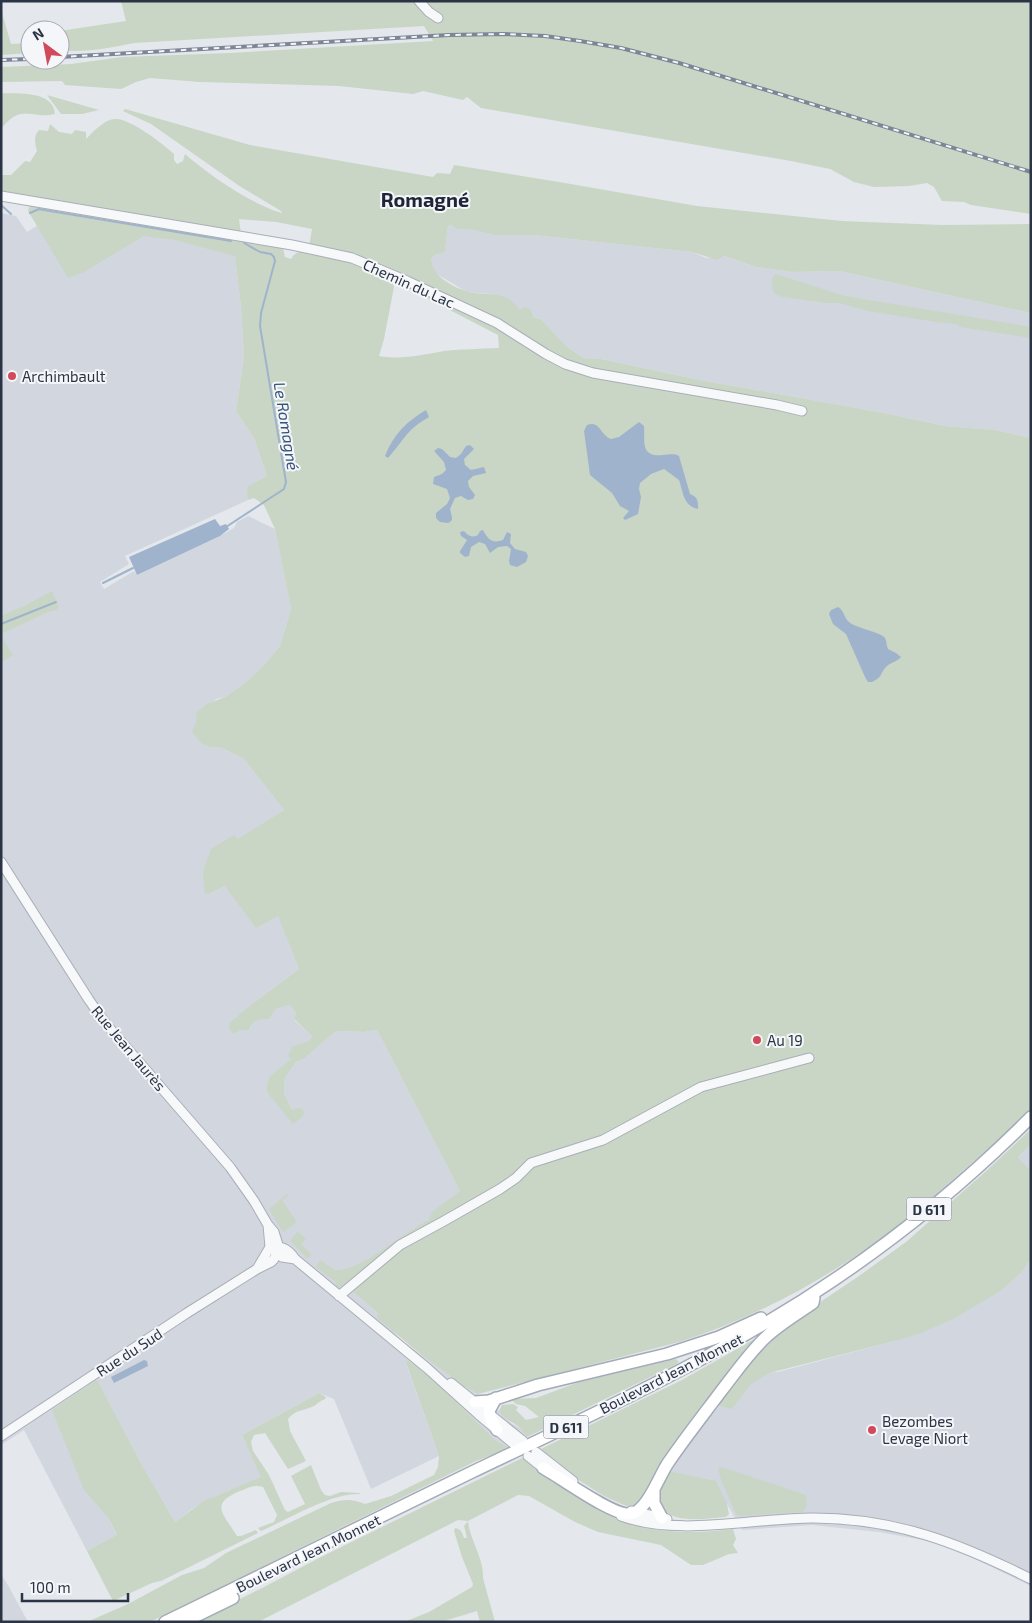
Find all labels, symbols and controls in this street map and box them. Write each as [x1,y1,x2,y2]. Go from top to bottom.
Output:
north arrow [20,20,70,70]
text: N [29,24,47,43]
district label: Romagné [381,187,469,211]
street label: Chemin du Lac [361,255,457,311]
place label: Archimbault [22,367,106,385]
marker: Archimbault [6,370,18,382]
water label: Le Romagné [271,380,303,472]
street label: Rue Jean Jaurès [88,1002,170,1094]
place label: Au 19 [767,1031,803,1049]
marker: Au 19 [751,1034,763,1046]
road number: D 611 [906,1198,952,1220]
street label: Rue du Sud [93,1324,165,1380]
street label: Boulevard Jean Monnet [596,1329,746,1417]
place label: Bezombes Levage Niort [882,1412,968,1447]
road number: D 611 [544,1415,588,1438]
marker: Bezombes Levage Niort [866,1424,878,1436]
street label: Boulevard Jean Monnet [233,1510,384,1596]
scale bar [22,1570,129,1602]
text: 100 m [30,1578,71,1596]

